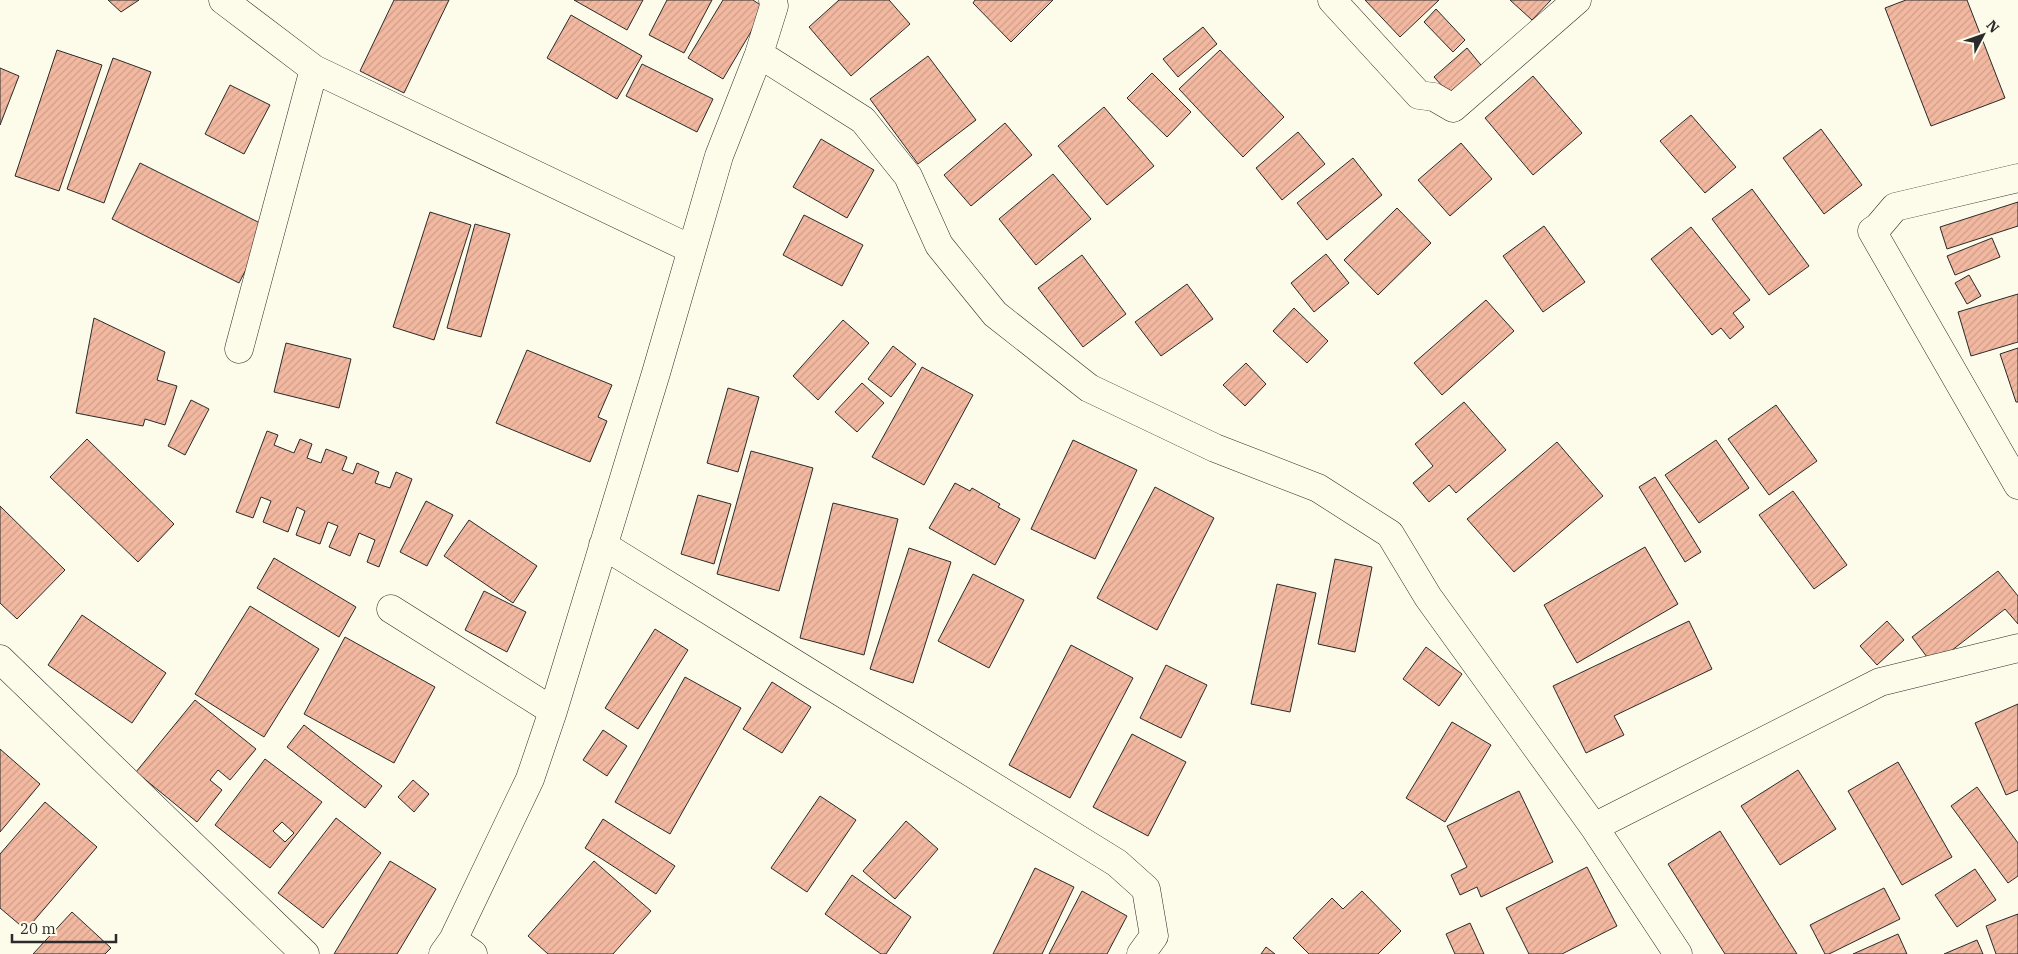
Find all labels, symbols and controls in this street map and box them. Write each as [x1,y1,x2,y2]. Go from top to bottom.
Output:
north arrow [1958,10,2008,60]
text: N [1982,16,2003,37]
scale bar [12,912,116,944]
text: 20 m [20,919,56,938]

